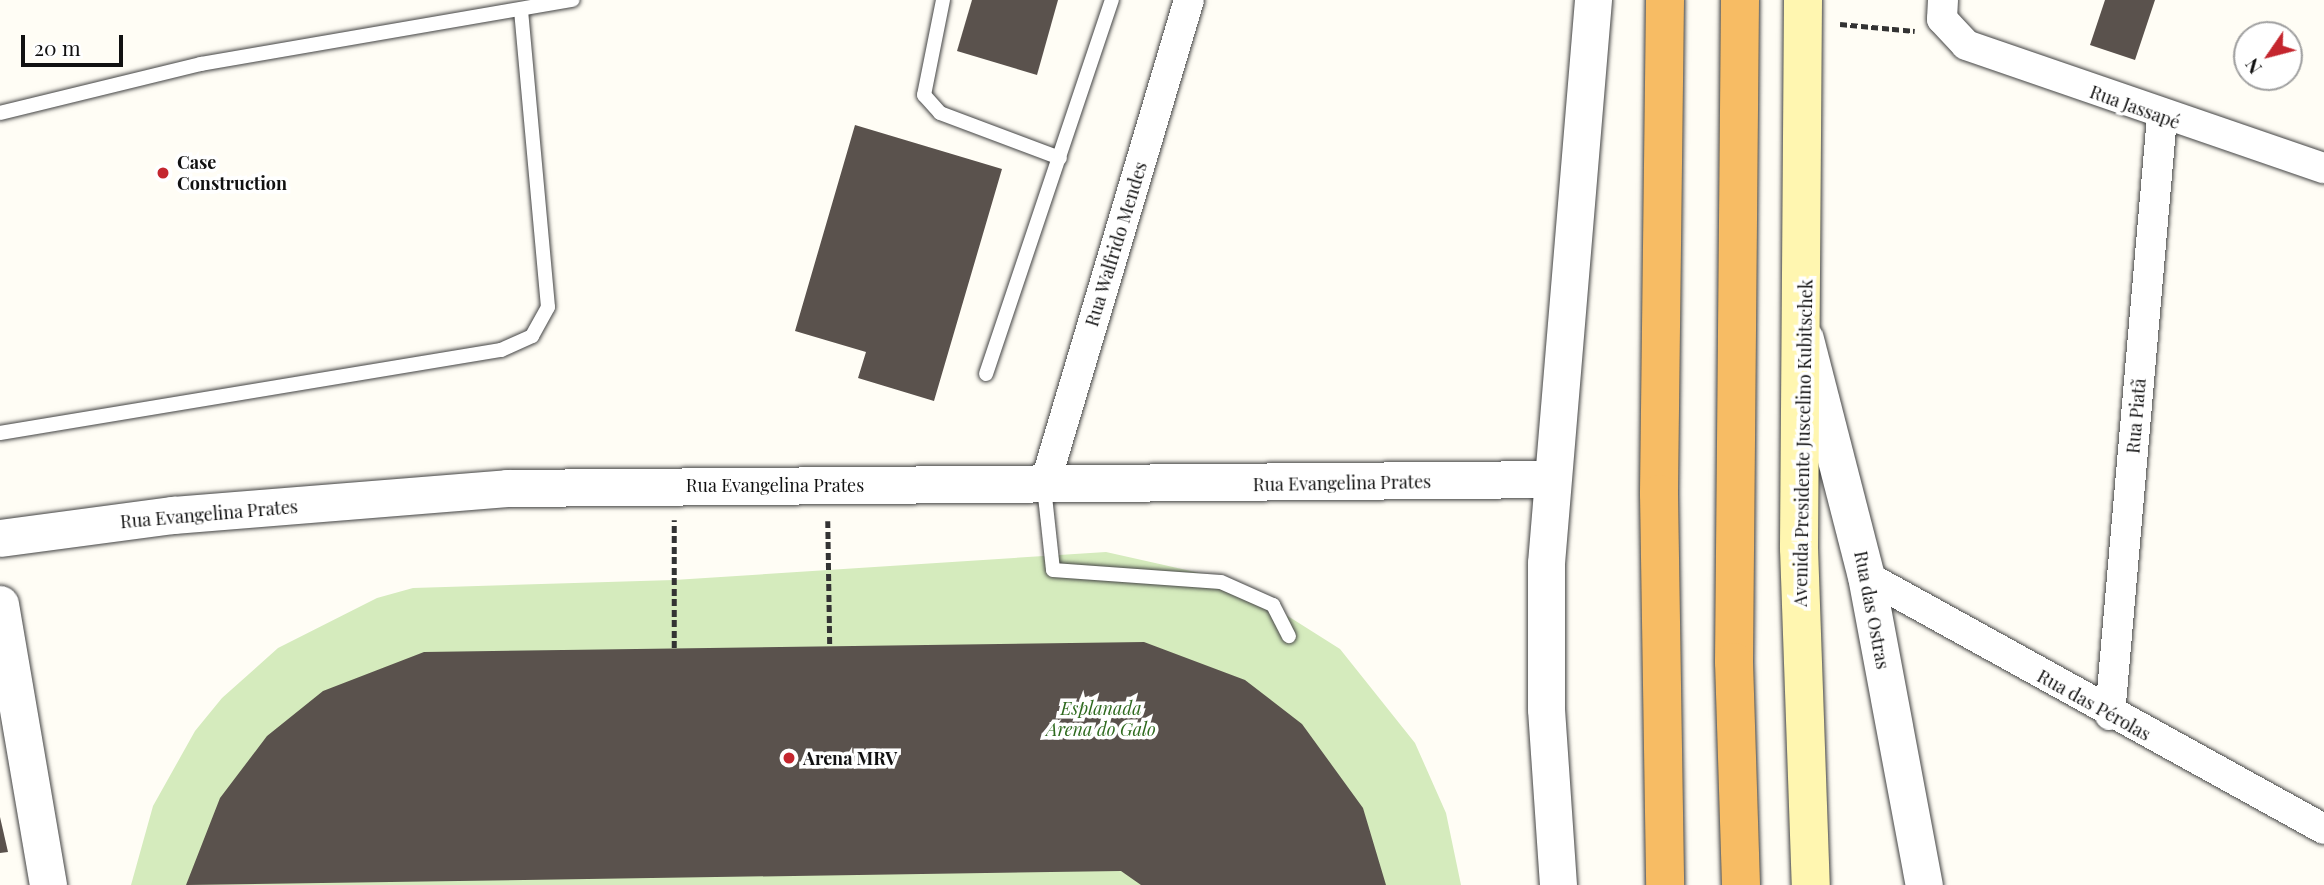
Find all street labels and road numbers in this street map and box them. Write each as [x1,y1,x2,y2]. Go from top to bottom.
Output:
street label: Rua Jassapé [2087,81,2183,133]
street label: Rua Walfrido Mendes [1081,159,1151,329]
street label: Avenida Presidente Juscelino Kubitschek [1789,279,1817,607]
street label: Rua Piatã [2122,377,2150,455]
street label: Rua Evangelina Prates [1252,471,1432,495]
street label: Rua Evangelina Prates [686,474,864,496]
street label: Rua Evangelina Prates [119,495,299,533]
street label: Rua das Ostras [1850,549,1894,671]
street label: Rua das Pérolas [2033,665,2155,745]

